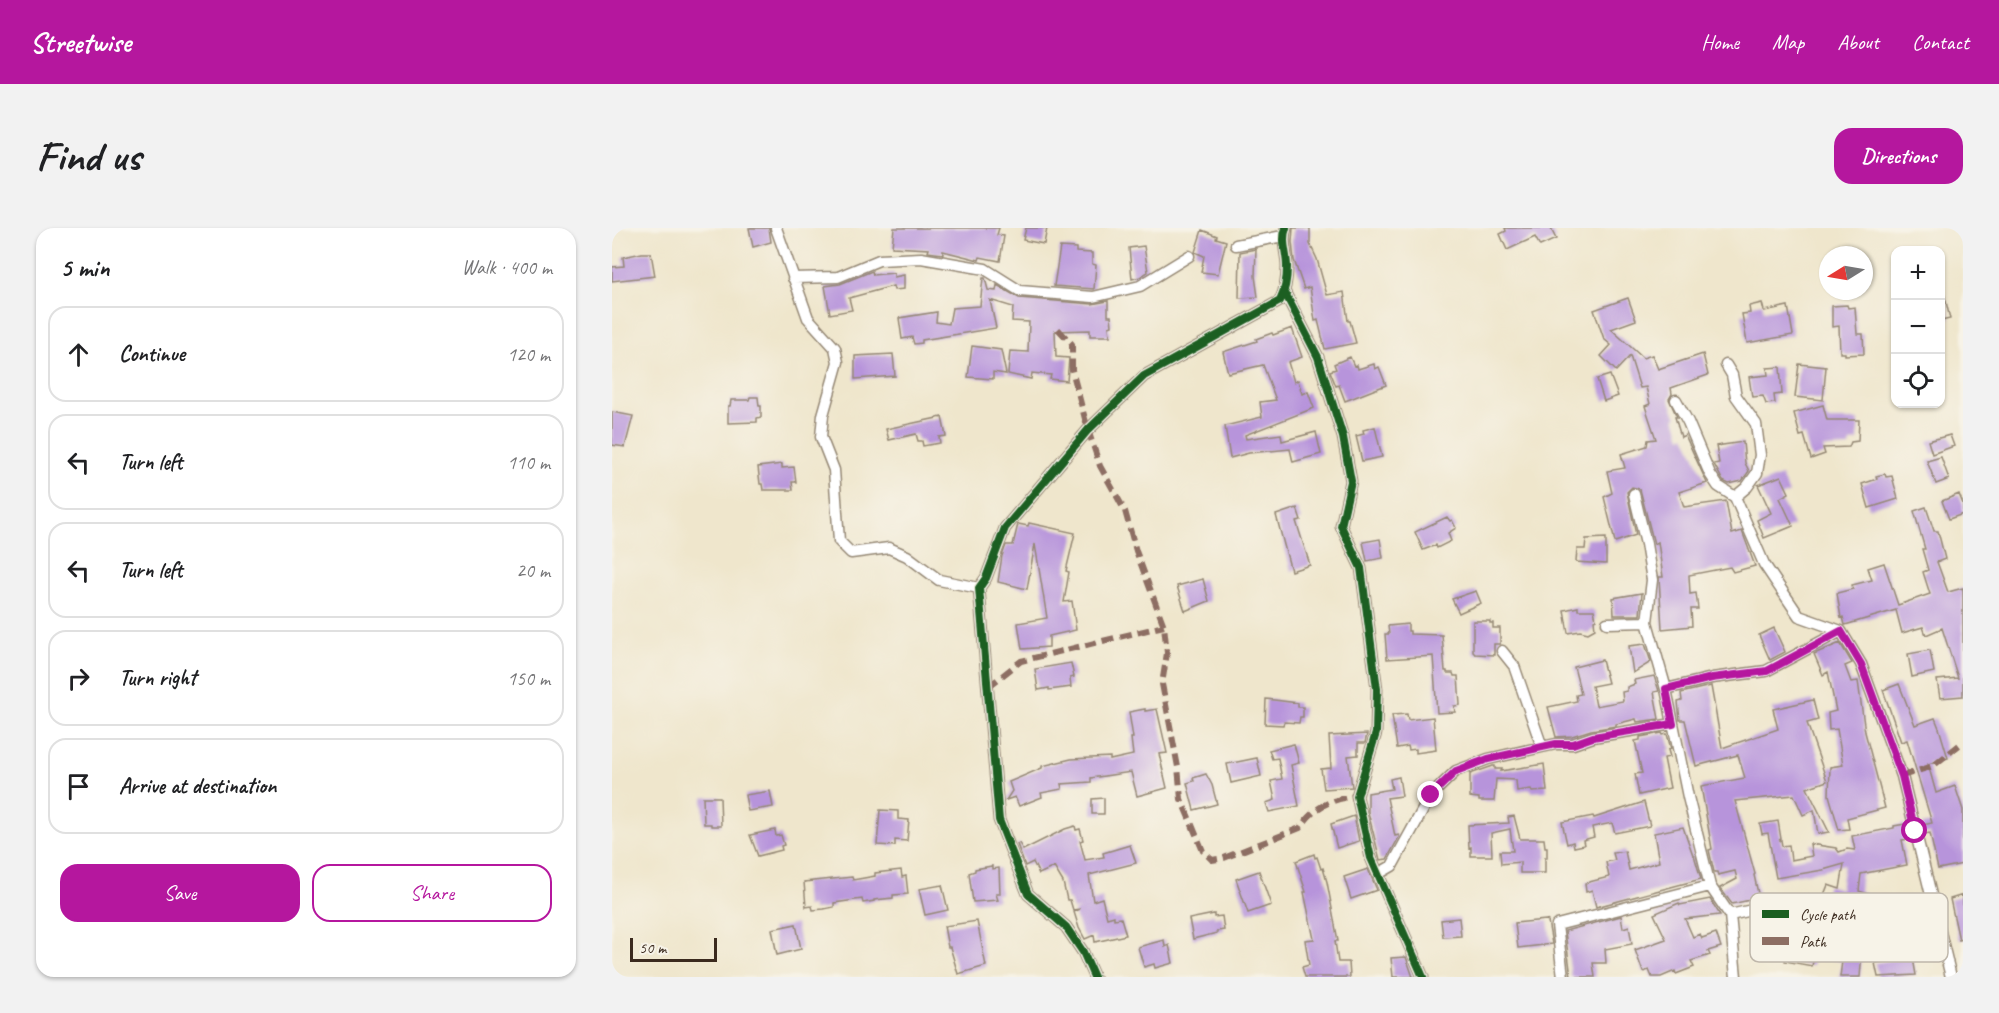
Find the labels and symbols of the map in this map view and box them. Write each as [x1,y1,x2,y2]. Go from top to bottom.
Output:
north arrow [1819,246,1873,300]
route end [1417,781,1443,807]
route start [1901,817,1927,843]
legend [1750,893,1948,962]
text: Cycle path [1800,905,1856,925]
text: Path [1800,932,1827,952]
scale bar [630,935,717,962]

